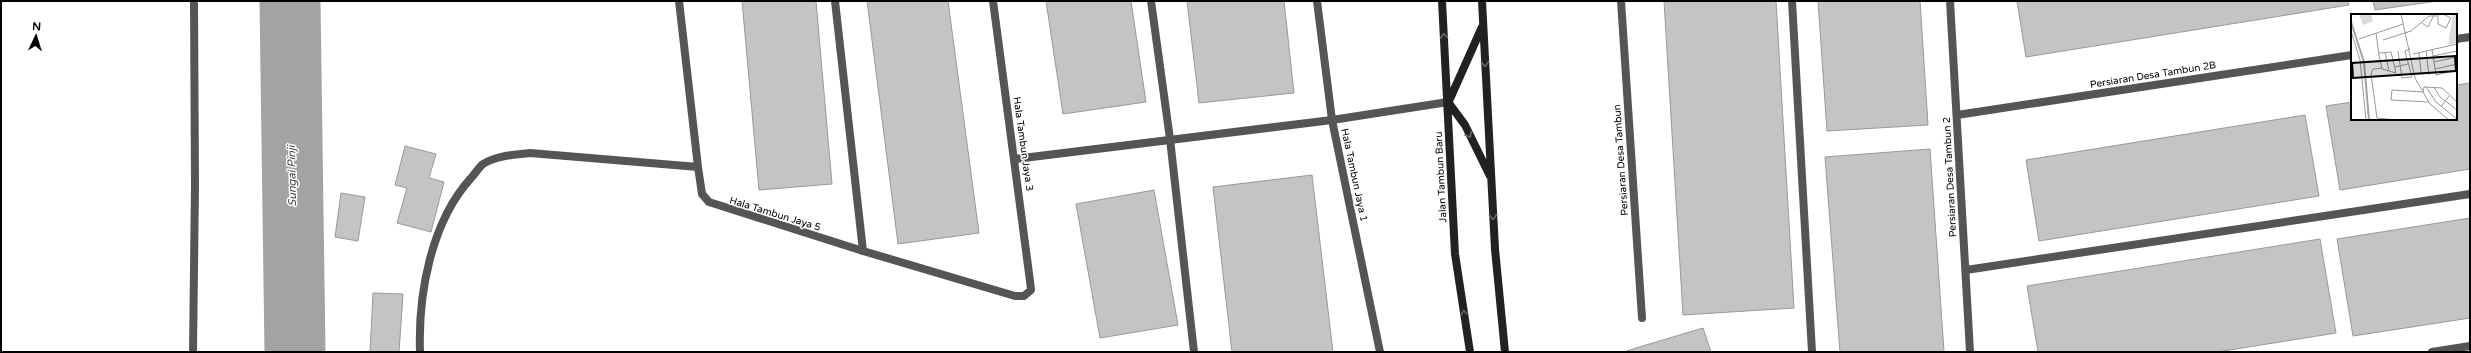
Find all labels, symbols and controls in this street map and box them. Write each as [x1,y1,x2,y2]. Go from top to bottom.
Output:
inset map [2351,14,2457,120]
north arrow [16,16,56,56]
text: N [32,20,42,33]
one-way arrow [1439,33,1448,39]
street label: Persiaran Desa Tambun 2B [2089,59,2217,91]
one-way arrow [1481,61,1489,67]
street label: Hala Tambun Jaya 3 [1010,96,1036,192]
street label: Persiaran Desa Tambun [1611,104,1631,216]
street label: Persiaran Desa Tambun 2 [1941,116,1959,238]
street label: Hala Tambun Jaya 1 [1338,127,1370,223]
one-way arrow [1465,130,1472,138]
street label: Jalan Tambun Baru [1433,131,1449,223]
water label: Sungai Pinji [285,144,299,207]
street label: Hala Tambun Jaya 5 [728,194,822,234]
one-way arrow [1488,214,1497,220]
one-way arrow [1461,310,1469,317]

